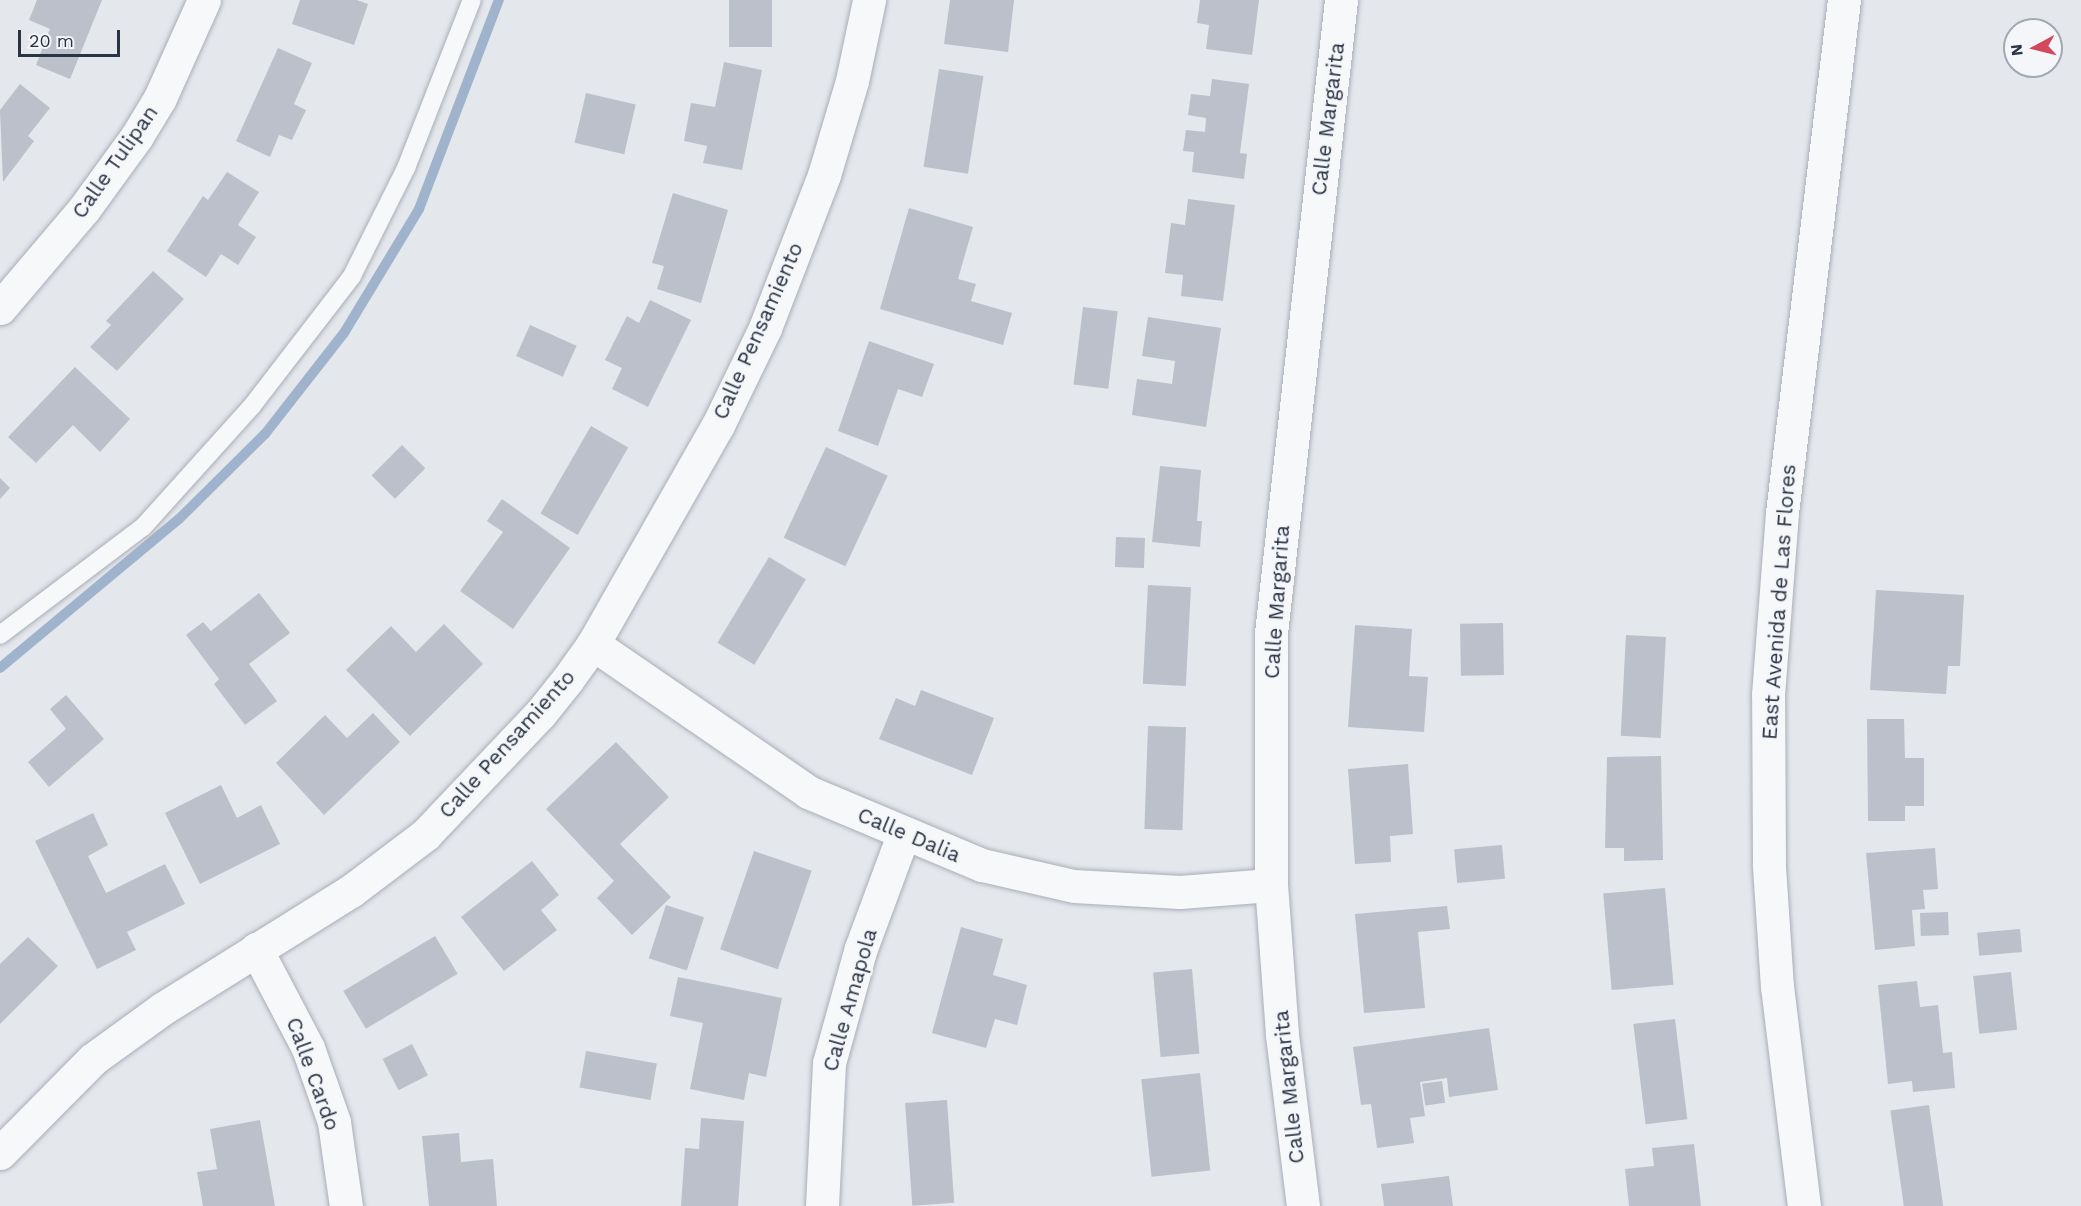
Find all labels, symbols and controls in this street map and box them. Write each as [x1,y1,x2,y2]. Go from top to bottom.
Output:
scale bar [21,18,123,56]
north arrow [2003,18,2063,78]
text: 20 m [29,30,74,51]
street label: Calle Margarita [1306,41,1350,197]
text: N [2006,43,2027,57]
street label: Calle Tulipan [67,100,163,224]
street label: Calle Pensamiento [708,239,808,423]
street label: East Avenida de Las Flores [1757,463,1801,741]
street label: Calle Margarita [1259,524,1295,680]
street label: Calle Pensamiento [434,665,580,823]
street label: Calle Dalia [854,802,964,868]
street label: Calle Amapola [817,925,883,1075]
street label: Calle Margarita [1268,1009,1310,1165]
street label: Calle Cardo [281,1014,345,1134]

